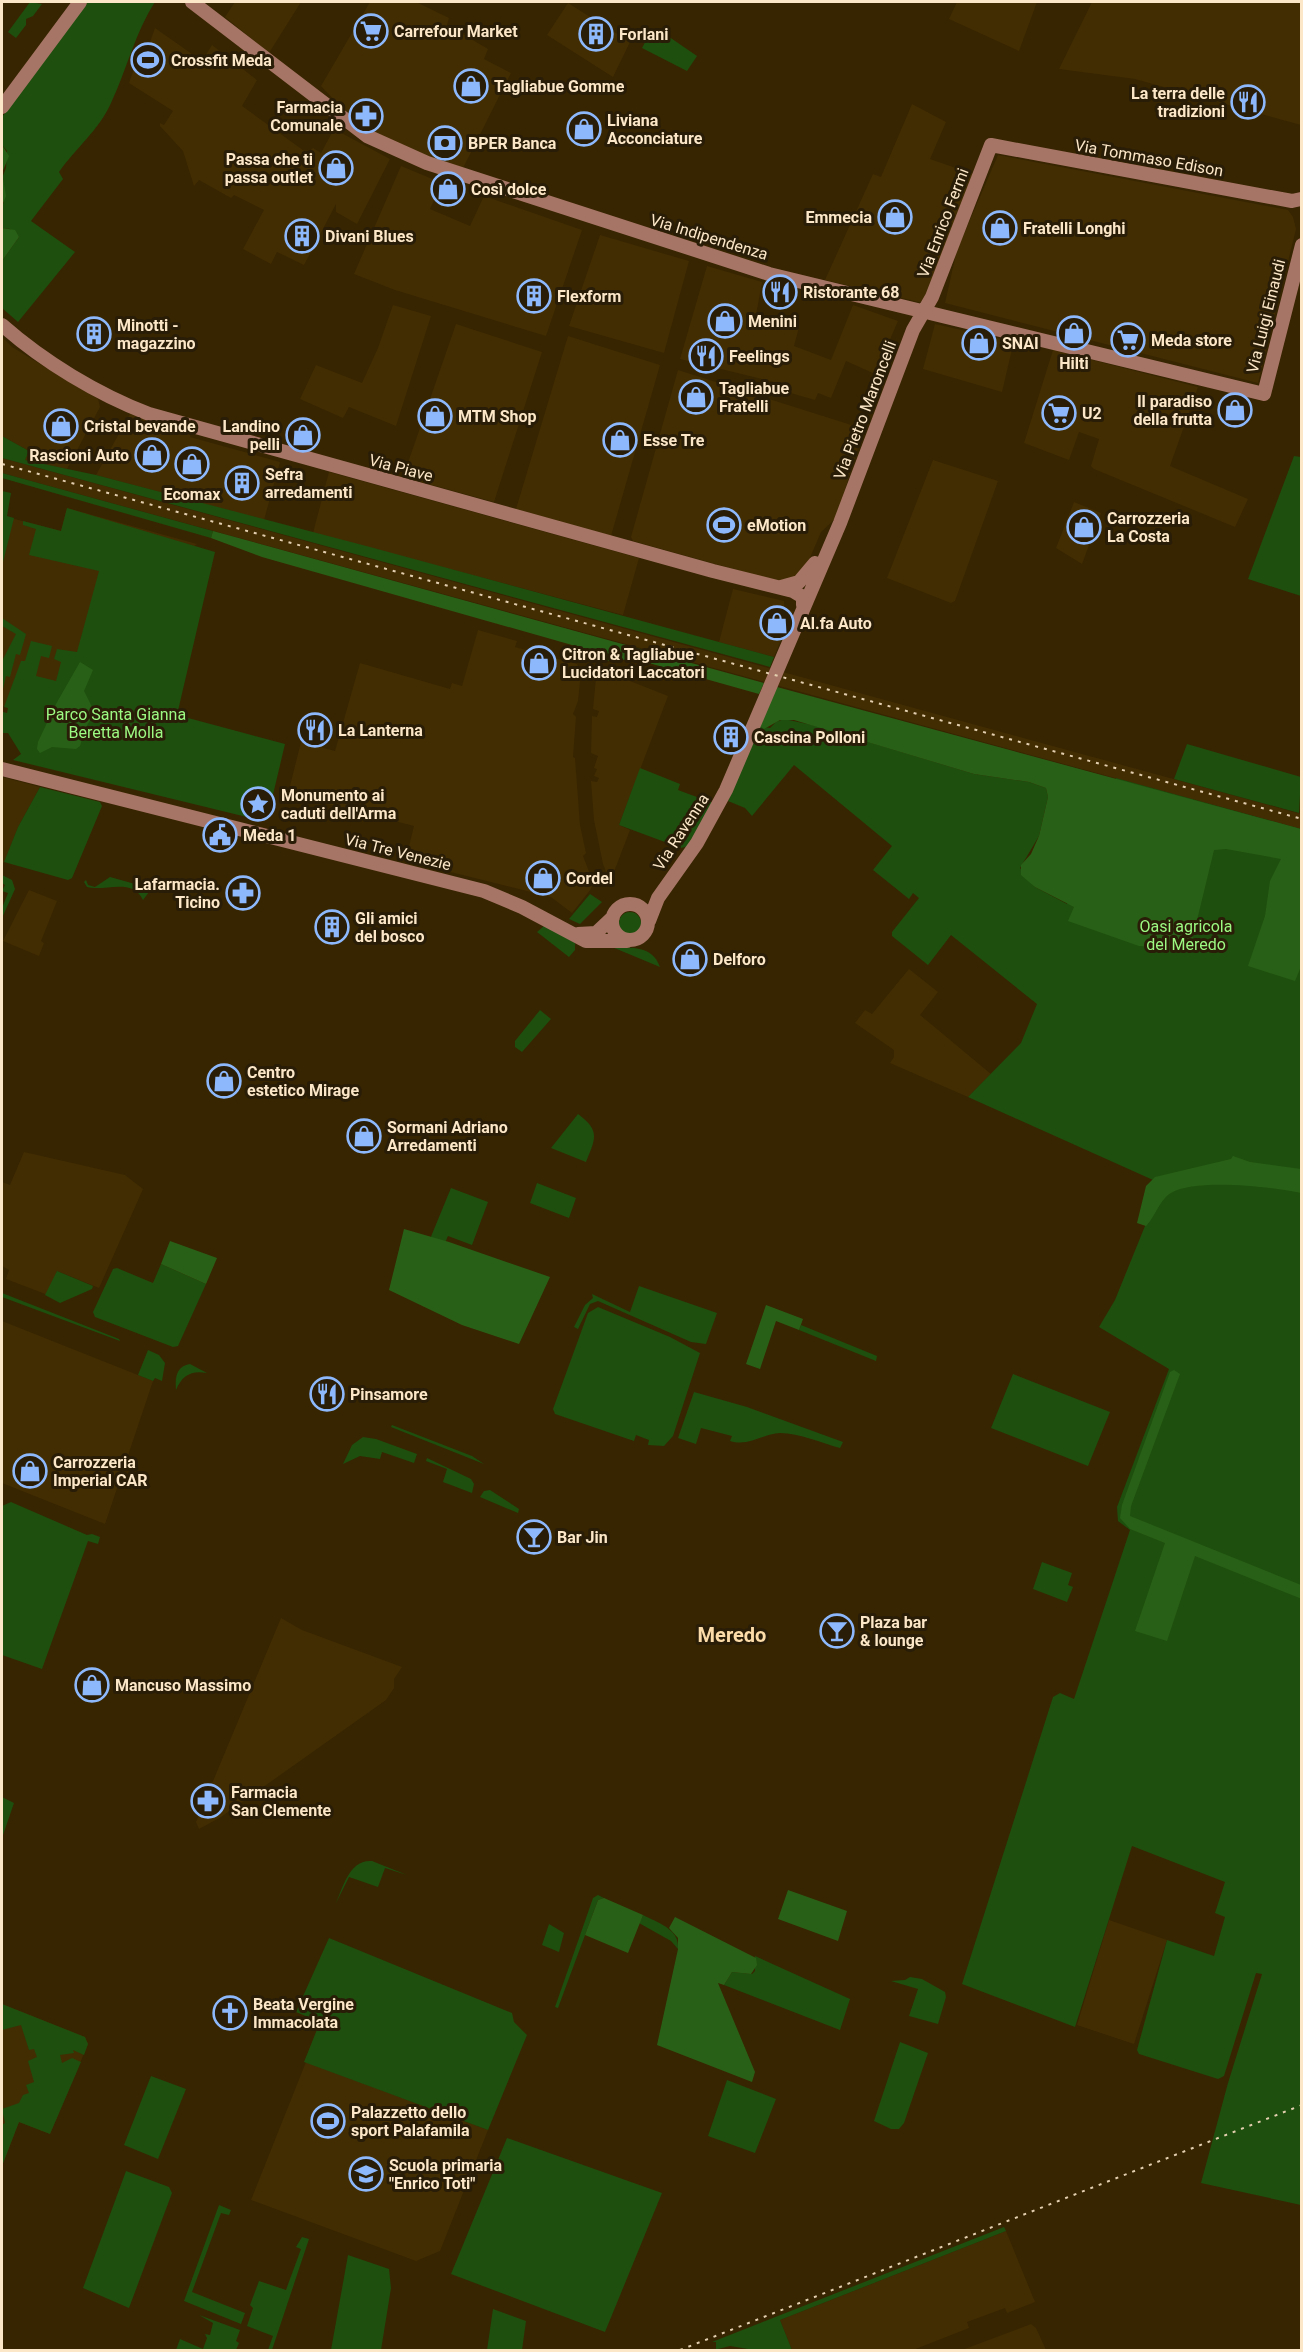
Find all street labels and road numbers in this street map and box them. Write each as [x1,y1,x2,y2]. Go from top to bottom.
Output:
street label: Via Tommaso Edison [1073,136,1225,180]
street label: Via Enrico Fermi [913,165,973,281]
street label: Via Indipendenza [648,210,770,264]
street label: Via Luigi Einaudi [1243,257,1289,375]
street label: Via Pietro Maroncelli [830,338,900,482]
street label: Via Piave [367,450,435,486]
street label: Via Ravenna [649,790,713,874]
street label: Via Tre Venezie [343,830,453,874]

